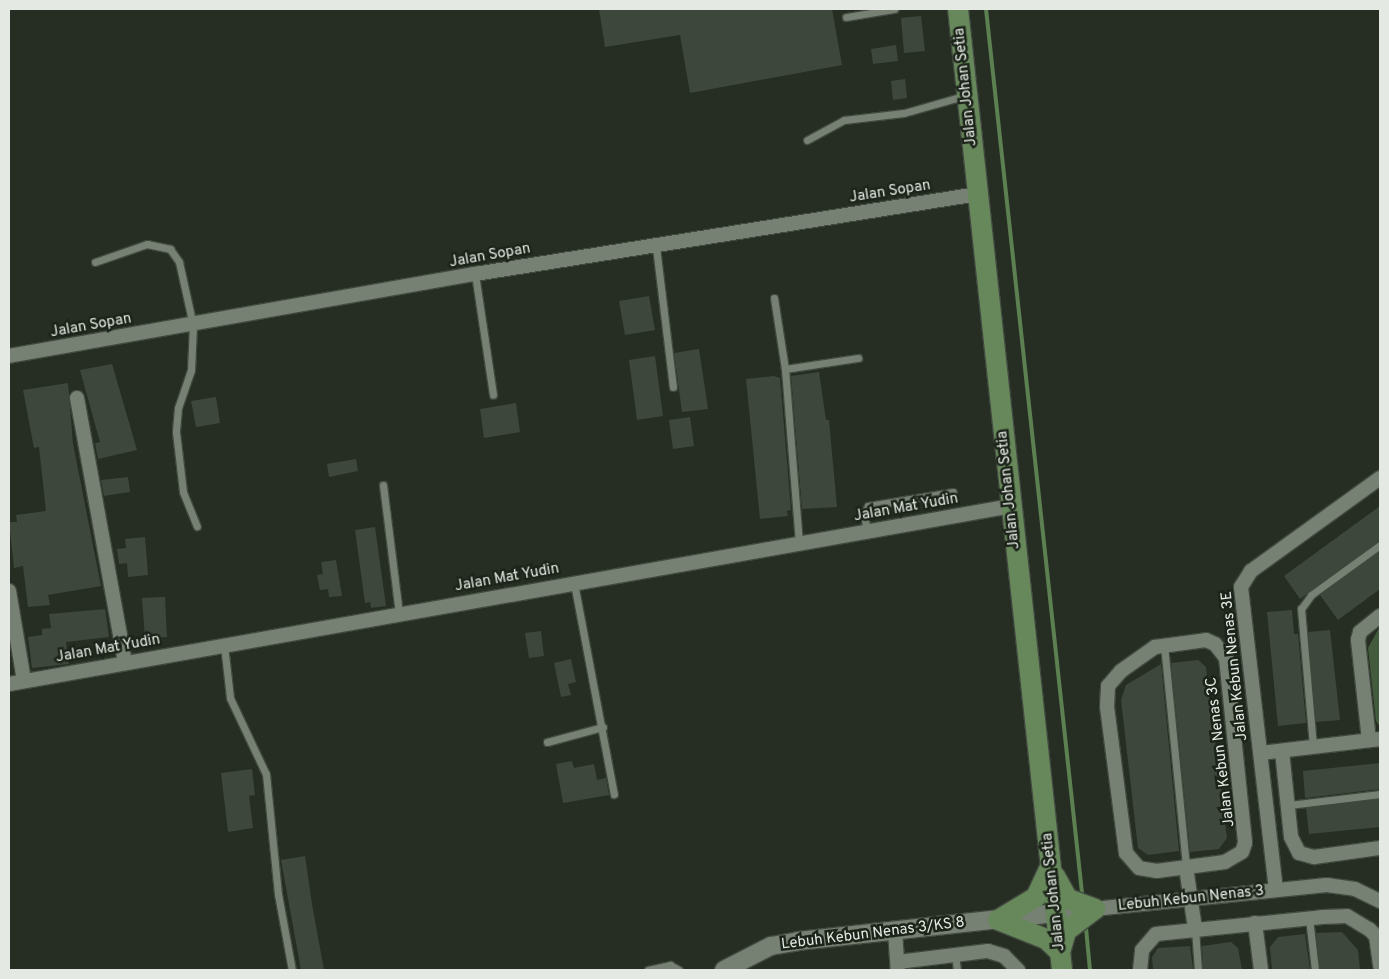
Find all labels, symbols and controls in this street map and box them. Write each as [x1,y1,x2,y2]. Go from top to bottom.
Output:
street label: Jalan Johan Setia [951,27,981,147]
street label: Jalan Sopan [848,177,932,207]
street label: Jalan Sopan [448,240,532,272]
street label: Jalan Sopan [49,310,133,342]
street label: Jalan Johan Setia [994,430,1024,550]
street label: Jalan Mat Yudin [852,490,960,526]
street label: Jalan Mat Yudin [453,560,561,596]
street label: Jalan Kebun Nenas 3E [1218,590,1252,742]
street label: Jalan Mat Yudin [54,631,162,667]
street label: Jalan Kebun Nenas 3C [1203,676,1239,828]
street label: Jalan Johan Setia [1039,832,1069,952]
street label: Lebuh Kebun Nenas 3 [1117,882,1265,916]
street label: Lebuh Kebun Nenas 3/KS 8 [780,914,966,954]

